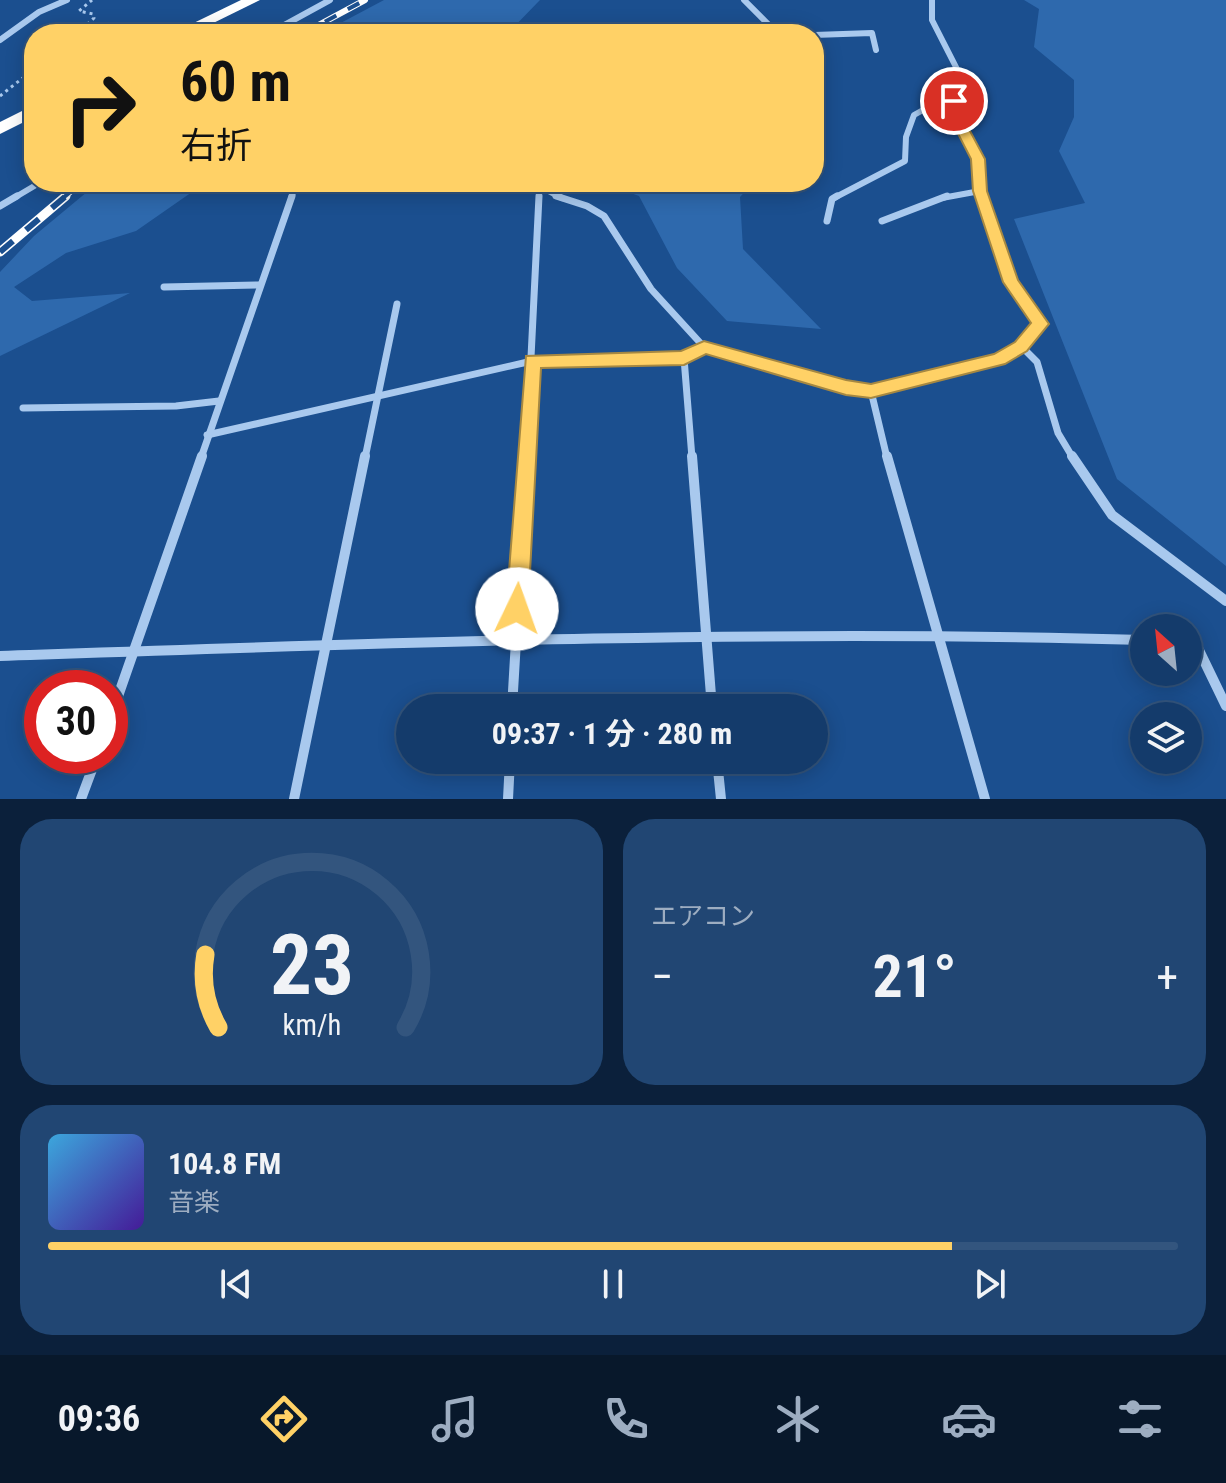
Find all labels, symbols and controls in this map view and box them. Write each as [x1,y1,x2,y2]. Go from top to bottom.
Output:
text: 60 m [180,49,291,115]
icon: right [48,56,152,160]
pin [920,67,988,135]
icon: arrive [932,79,976,123]
text: 右折 [180,125,252,167]
position arrow [475,567,559,651]
north arrow [1130,614,1202,686]
map controls [1130,614,1202,774]
speed limit sign: 30 [24,670,128,774]
button: layers [1130,702,1202,774]
text: 09:37 · 1 分 · 280 m [492,716,732,751]
text: エアコン [651,901,755,931]
text: 23 [269,917,354,1014]
text: 21° [873,941,957,1012]
text: − [651,951,673,1003]
text: + [1156,951,1178,1003]
text: km/h [282,1008,341,1042]
text: 104.8 FM [168,1146,281,1181]
text: 音楽 [168,1187,220,1217]
icon: previous [214,1262,258,1306]
icon: pause [591,1262,635,1306]
icon: next [968,1262,1012,1306]
icon: directions [256,1391,312,1447]
icon: music [427,1391,483,1447]
icon: phone [598,1391,654,1447]
icon: climate [770,1391,826,1447]
icon: car [941,1391,997,1447]
icon: filters [1112,1391,1168,1447]
text: 09:36 [58,1398,140,1440]

